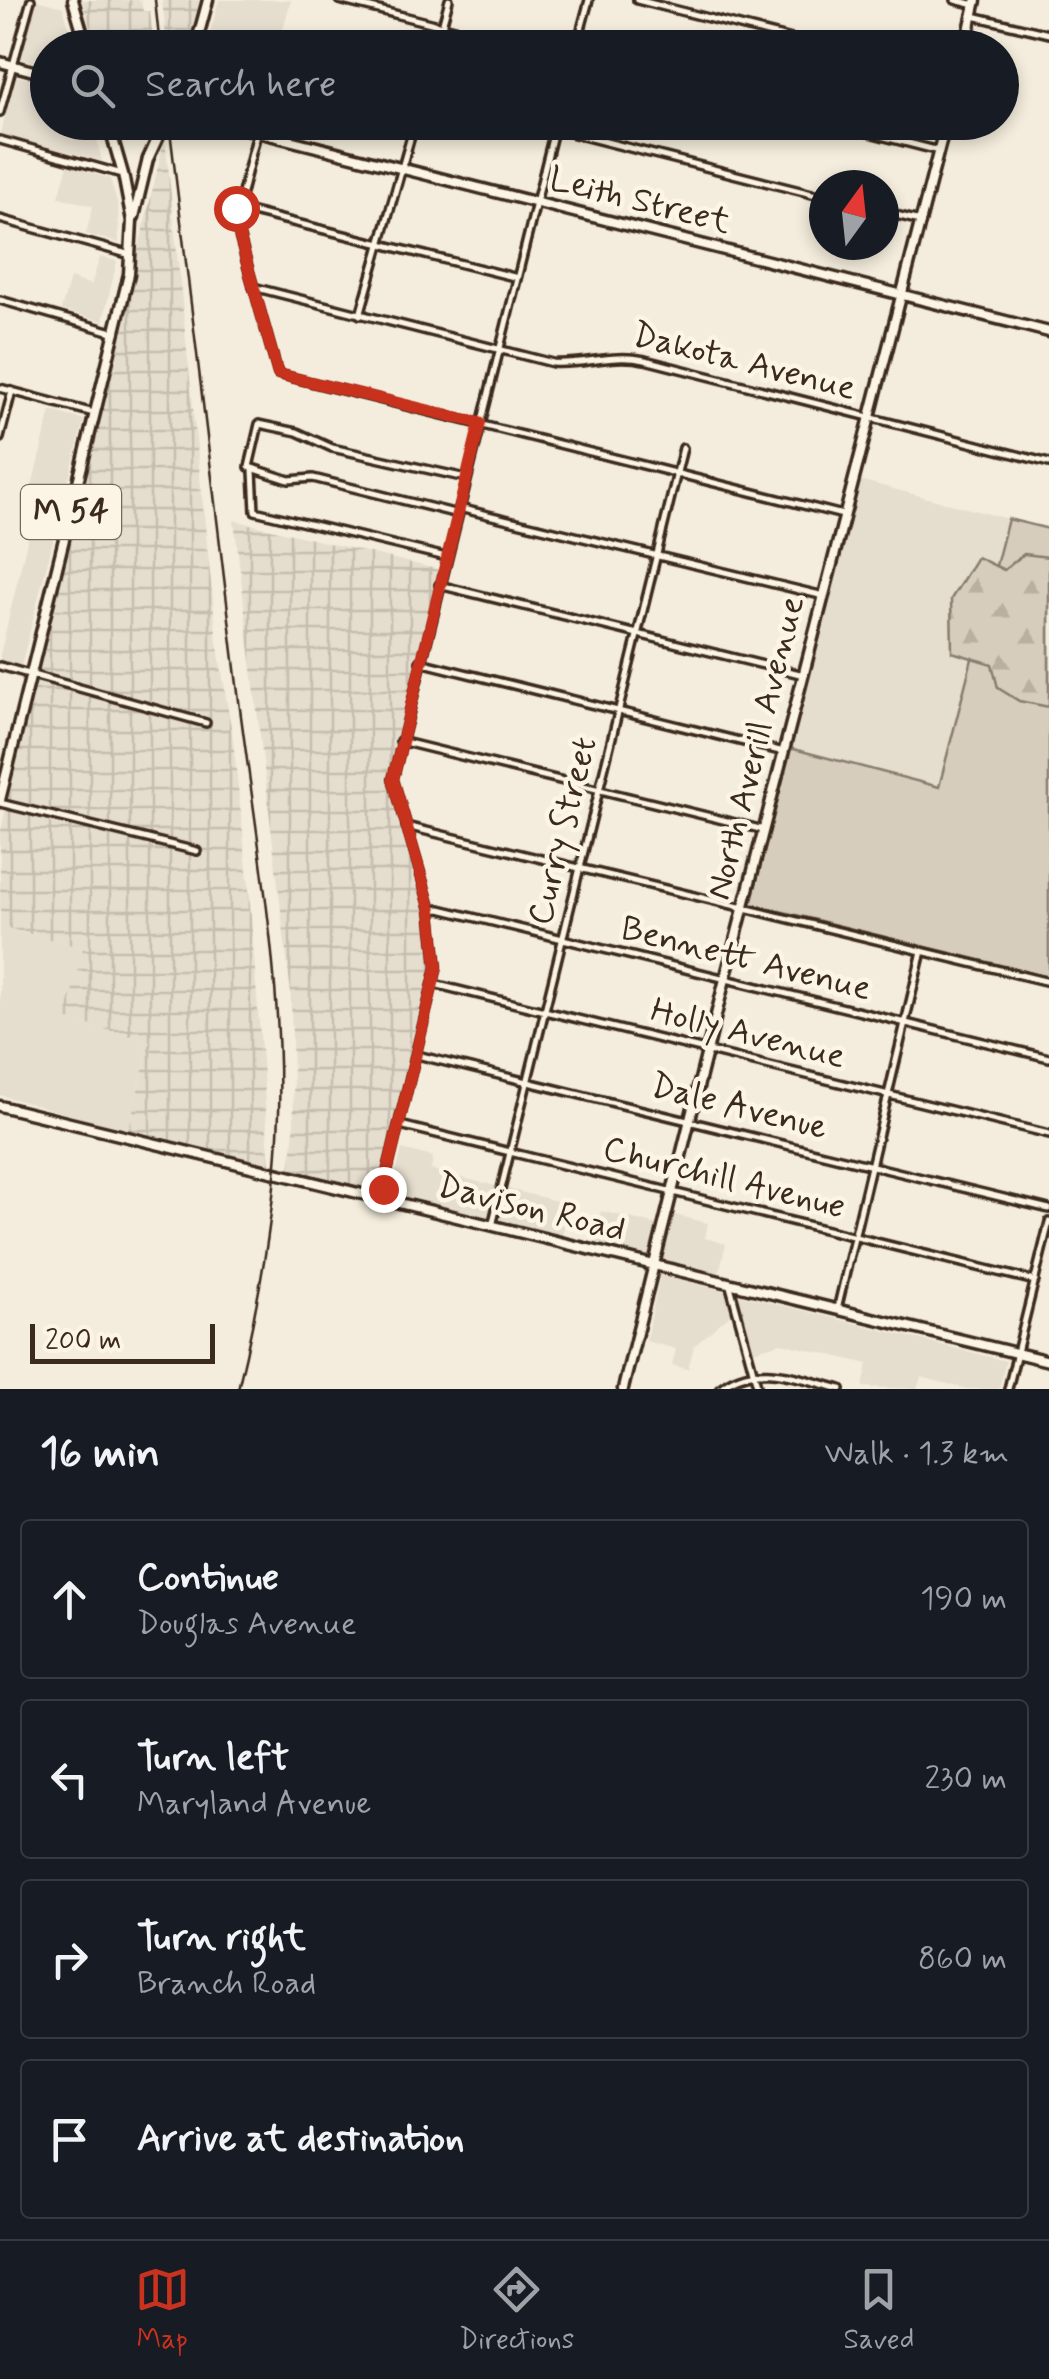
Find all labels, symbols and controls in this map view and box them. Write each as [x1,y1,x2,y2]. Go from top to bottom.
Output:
search box [30,30,1019,140]
icon: search [65,58,120,113]
text: Search here [145,61,336,110]
street label: Leith Street [545,156,736,246]
north arrow [809,170,899,260]
route start [214,186,260,232]
street label: Dakota Avenue [627,312,861,412]
road number: M 54 [21,485,121,539]
street label: North Averill Avenue [696,591,816,905]
street label: Curry Street [517,732,609,930]
street label: Bennett Avenue [616,906,876,1012]
street label: Holly Avenue [646,988,850,1080]
street label: Dale Avenue [646,1063,832,1151]
street label: Churchill Avenue [598,1126,850,1230]
street label: Davison Road [432,1162,630,1254]
route end [361,1167,407,1213]
scale bar [30,1319,215,1364]
text: 200 m [45,1323,121,1360]
text: 16 min [40,1427,160,1482]
text: Walk · 1.3 km [824,1433,1009,1475]
text: Continue [137,1554,279,1603]
icon: ahead [42,1572,97,1627]
text: 190 m [920,1578,1007,1620]
text: Douglas Avenue [137,1603,357,1645]
text: Turn left [137,1734,289,1783]
icon: left [42,1752,97,1807]
text: 230 m [924,1758,1007,1800]
text: Maryland Avenue [137,1783,371,1825]
text: Turn right [137,1914,306,1963]
icon: right [42,1932,97,1987]
text: 860 m [918,1938,1007,1980]
text: Branch Road [137,1963,316,2005]
icon: arrive [42,2112,97,2167]
text: Arrive at destination [137,2115,464,2164]
tab: Map [135,2262,190,2359]
tab: Directions [459,2262,574,2359]
tab: Saved [844,2262,914,2359]

